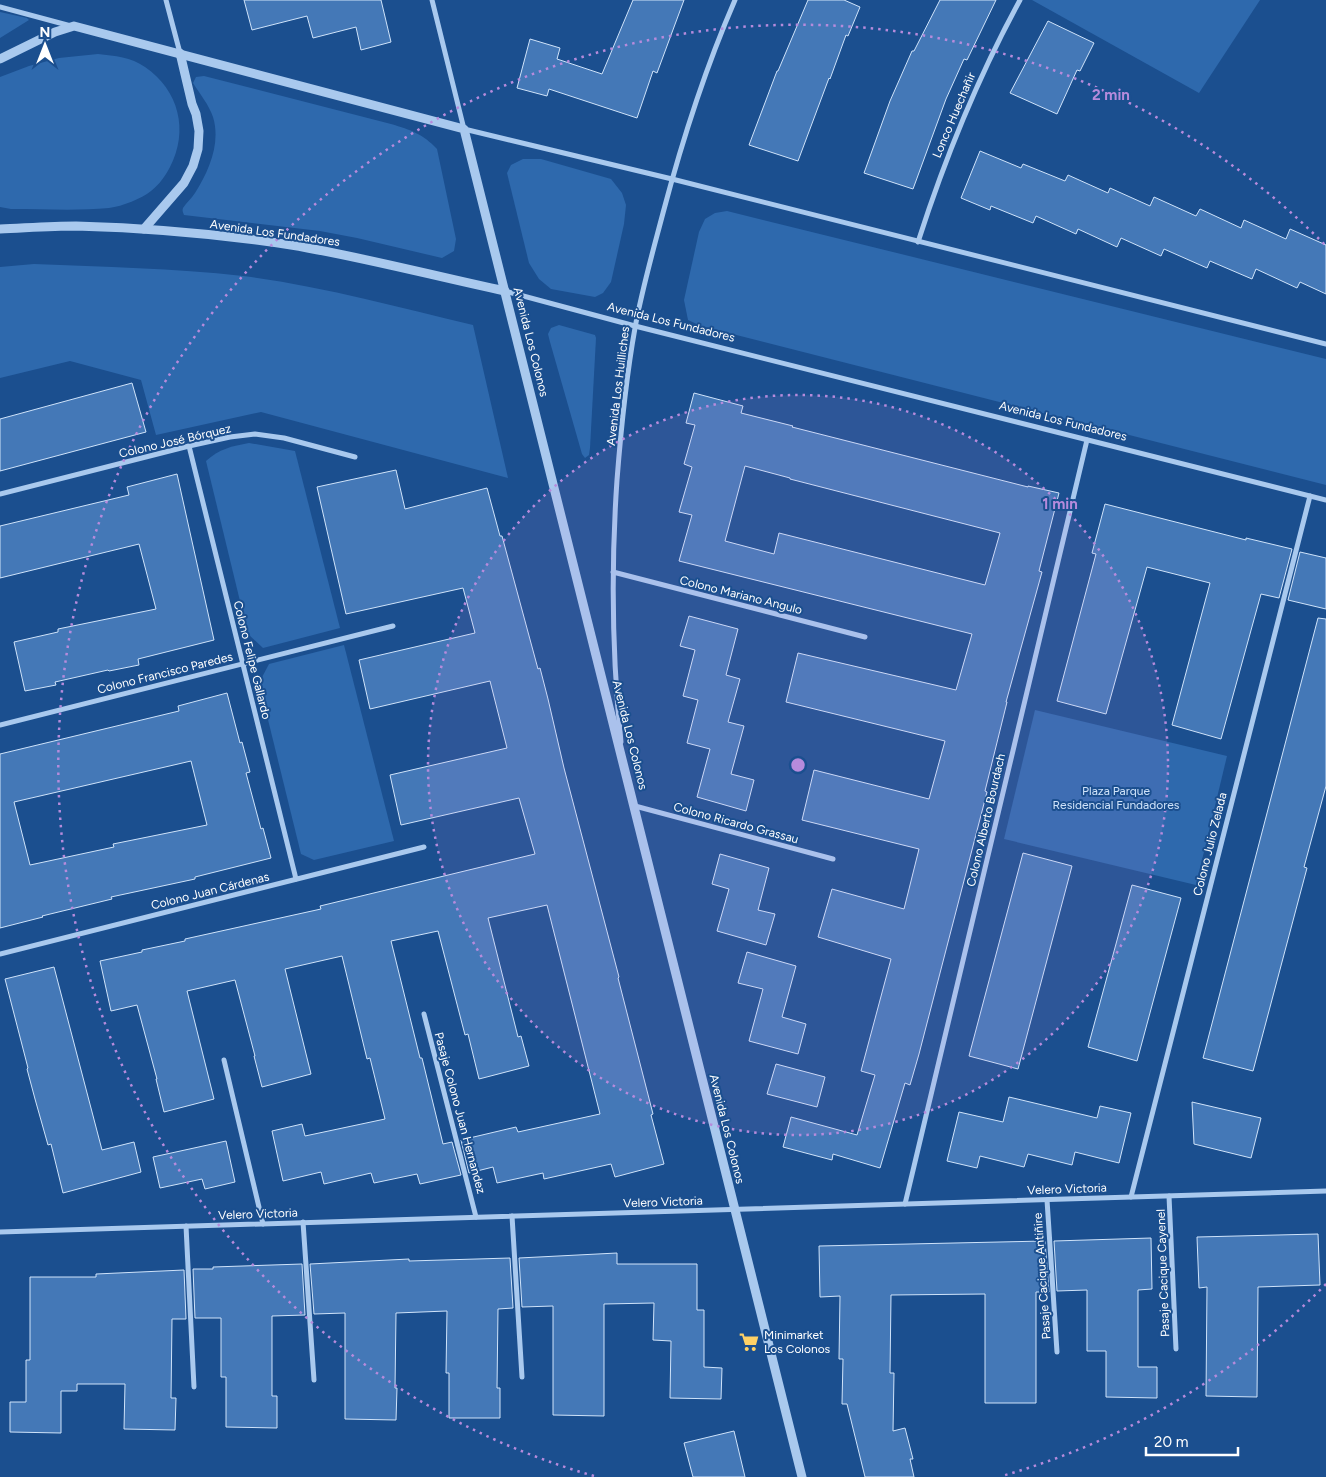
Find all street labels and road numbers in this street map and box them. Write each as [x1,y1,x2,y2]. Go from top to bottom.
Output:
street label: Lonco Huechañir [930,70,978,160]
street label: Avenida Los Fundadores [209,217,341,249]
street label: Avenida Los Colonos [511,286,551,399]
street label: Avenida Los Fundadores [606,299,737,345]
street label: Avenida Los Huilliches [604,325,632,446]
street label: Avenida Los Fundadores [998,398,1129,444]
street label: Colono José Bórquez [118,421,232,461]
street label: Colono Mariano Angulo [678,573,804,617]
street label: Colono Felipe Gallardo [231,599,274,721]
street label: Colono Francisco Paredes [96,649,235,697]
street label: Avenida Los Colonos [610,679,650,792]
street label: Colono Alberto Bourdach [964,752,1008,888]
street label: Colono Julio Zelada [1190,791,1230,897]
street label: Colono Ricardo Grassau [672,800,800,846]
street label: Colono Juan Cárdenas [149,869,271,912]
street label: Pasaje Colono Juan Hernandez [432,1031,488,1195]
street label: Avenida Los Colonos [707,1073,747,1186]
street label: Velero Victoria [1027,1181,1107,1197]
street label: Velero Victoria [623,1194,703,1210]
street label: Velero Victoria [218,1206,298,1222]
street label: Pasaje Cacique Cayenel [1154,1209,1172,1337]
street label: Pasaje Cacique Antiñire [1031,1212,1053,1340]

